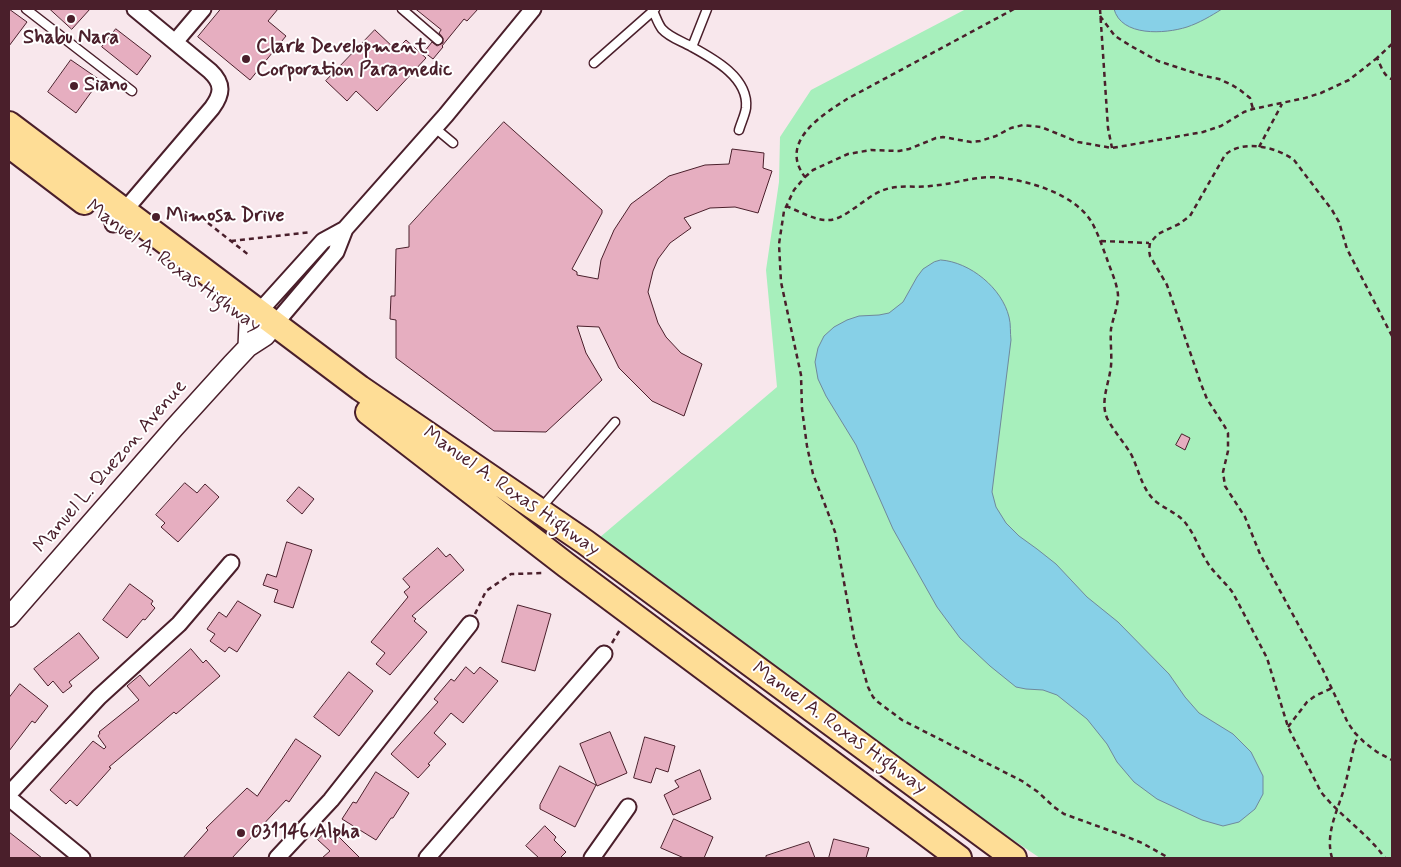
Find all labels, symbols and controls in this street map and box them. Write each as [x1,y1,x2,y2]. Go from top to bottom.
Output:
marker: Shabu Nara [65,13,77,25]
place label: Shabu Nara [23,27,119,51]
place label: Clark Development Corporation Paramedic [256,36,452,83]
marker: Clark Development Corporation Paramedic [240,53,252,65]
place label: Siano [84,74,128,98]
marker: Siano [68,80,80,92]
street label: Manuel A. Roxas Highway [81,195,265,339]
place label: Mimosa Drive [166,205,285,229]
marker: Mimosa Drive [150,211,162,223]
street label: Manuel L. Quezon Avenue [29,375,193,559]
street label: Manuel A. Roxas Highway [418,422,604,562]
street label: Manuel A. Roxas Highway [747,657,931,801]
place label: 031146 Alpha [251,821,360,845]
marker: 031146 Alpha [235,827,247,839]

